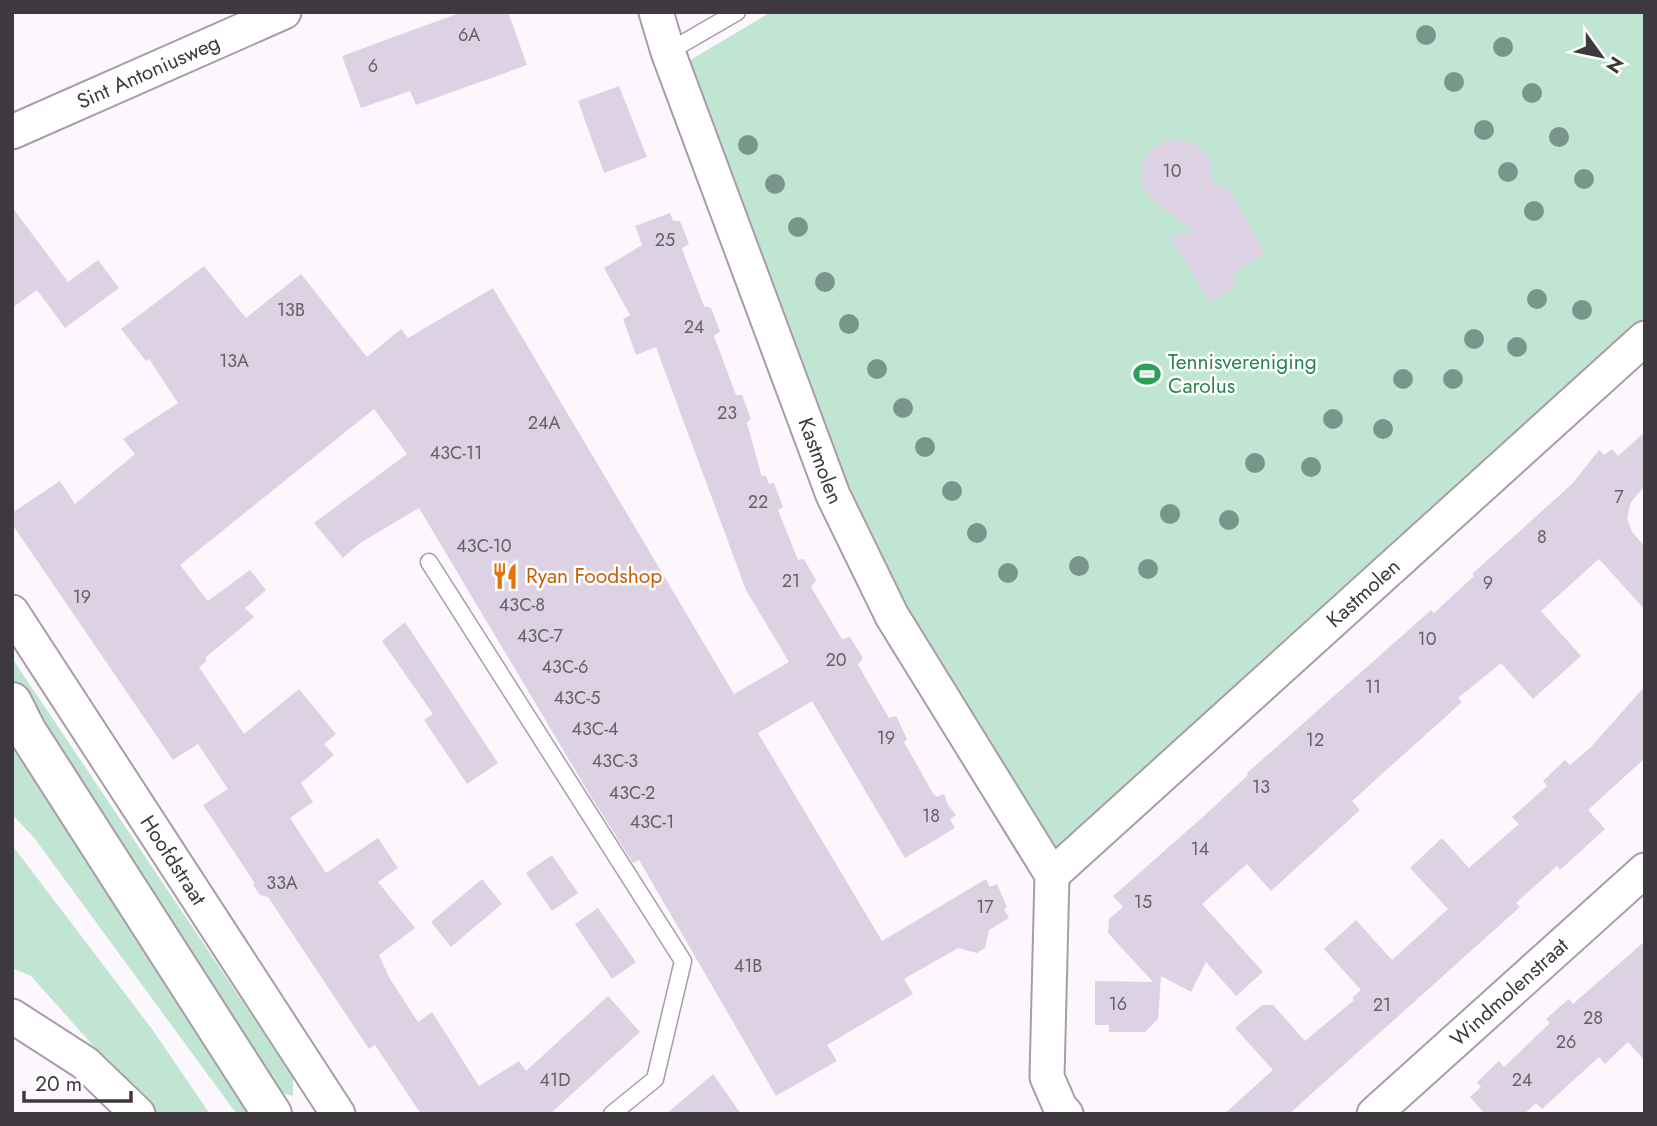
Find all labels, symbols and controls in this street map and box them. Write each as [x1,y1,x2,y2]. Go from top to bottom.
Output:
north arrow [1566,21,1636,91]
house number: 6A [458,22,480,48]
street label: Sint Antoniusweg [72,27,225,117]
text: N [1599,51,1630,79]
house number: 6 [368,53,378,79]
house number: 10 [1163,158,1182,184]
house number: 25 [655,227,675,253]
house number: 13B [277,297,305,323]
house number: 24 [684,314,704,340]
place label: Tennisvereniging Carolus [1168,347,1317,401]
house number: 13A [219,348,249,374]
sports icon: Tennisvereniging Carolus [1132,359,1162,389]
house number: 23 [717,400,737,426]
house number: 24A [528,410,560,436]
street label: Kastmolen [790,413,850,509]
house number: 43C-11 [430,440,482,466]
house number: 7 [1614,484,1624,510]
house number: 22 [748,489,768,515]
house number: 8 [1537,524,1547,550]
house number: 43C-10 [456,533,512,559]
street label: Kastmolen [1320,552,1407,634]
restaurant icon: Ryan Foodshop [490,561,520,591]
place label: Ryan Foodshop [526,561,662,591]
house number: 21 [782,568,800,594]
house number: 9 [1483,570,1493,596]
house number: 19 [73,584,91,610]
house number: 43C-8 [499,592,545,618]
house number: 43C-7 [517,623,563,649]
house number: 10 [1418,626,1437,652]
house number: 20 [825,647,847,673]
house number: 43C-6 [542,654,588,680]
house number: 11 [1365,674,1381,700]
house number: 43C-5 [554,685,600,711]
house number: 43C-4 [572,716,618,742]
house number: 19 [877,725,895,751]
house number: 12 [1306,727,1324,753]
house number: 43C-3 [592,748,638,774]
house number: 13 [1252,774,1270,800]
house number: 43C-2 [609,780,655,806]
house number: 18 [922,803,940,829]
street label: Hoofdstraat [133,809,214,911]
house number: 43C-1 [630,809,674,835]
house number: 14 [1191,836,1209,862]
house number: 33A [266,870,298,896]
house number: 15 [1134,889,1152,915]
house number: 17 [976,894,994,920]
street label: Windmolenstraat [1444,931,1575,1053]
house number: 41B [734,953,762,979]
house number: 16 [1109,991,1127,1017]
house number: 21 [1373,992,1391,1018]
house number: 28 [1583,1005,1603,1031]
house number: 26 [1556,1029,1576,1055]
scale bar [24,1060,131,1104]
house number: 41D [540,1067,570,1093]
house number: 24 [1512,1067,1532,1093]
text: 20 m [35,1069,82,1099]

